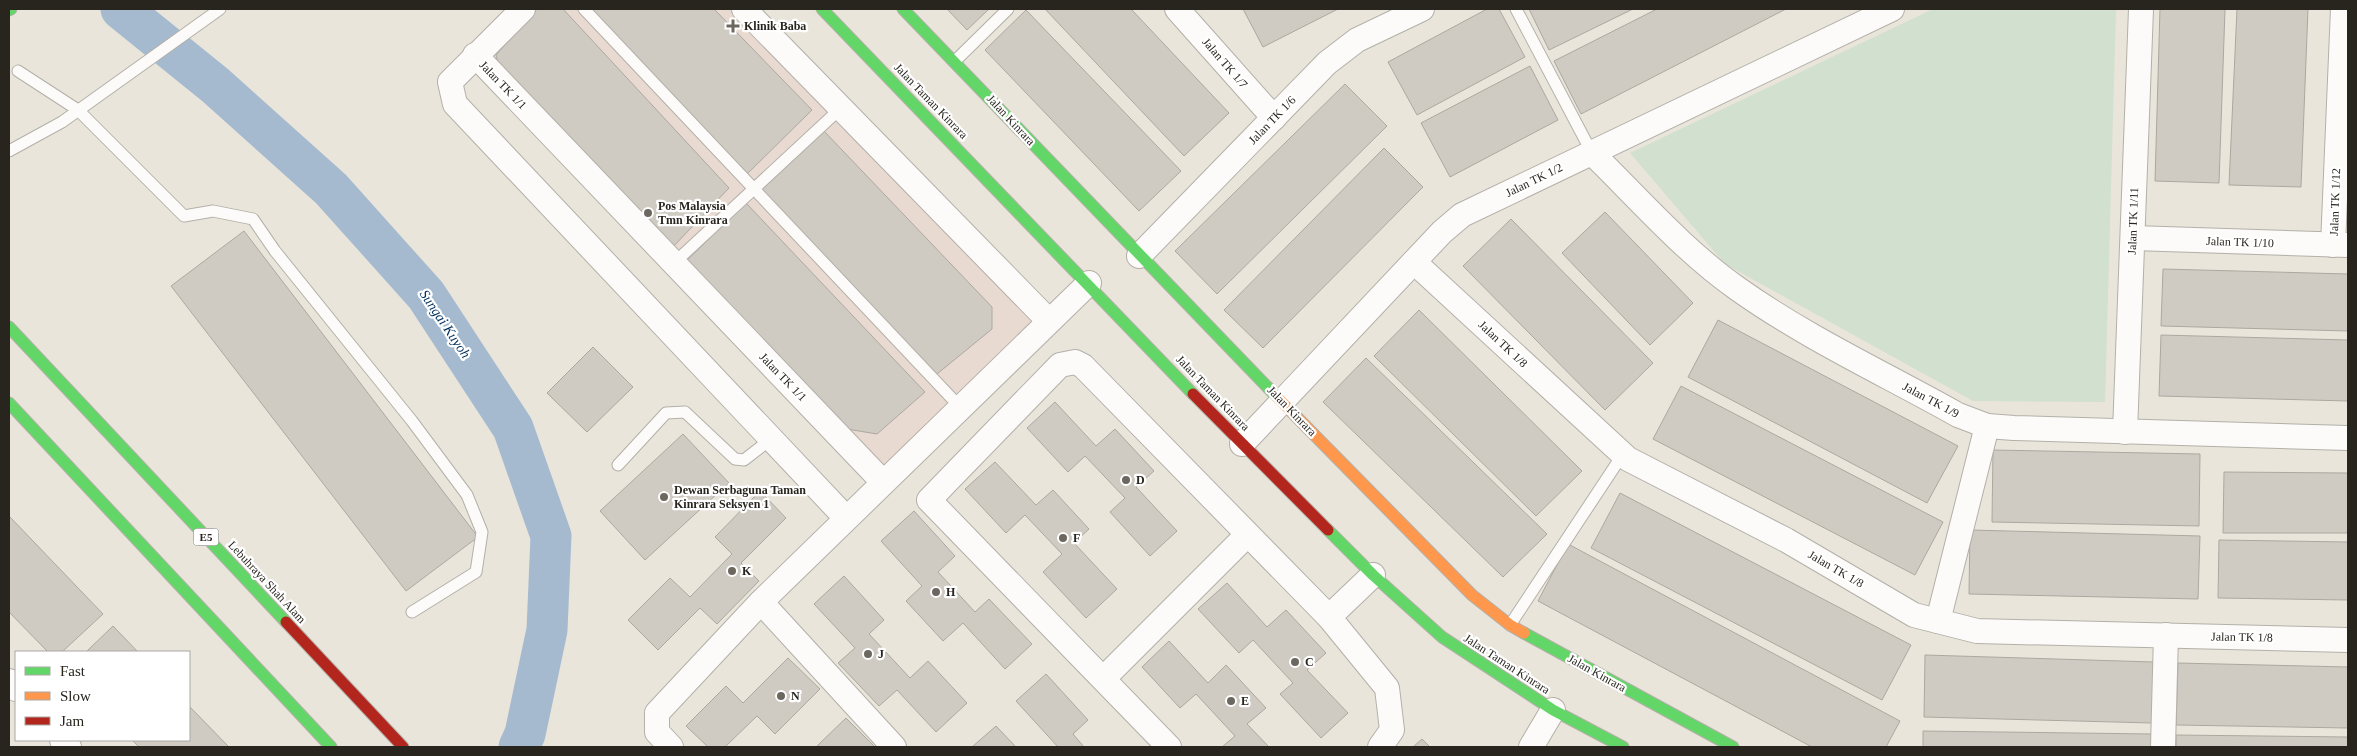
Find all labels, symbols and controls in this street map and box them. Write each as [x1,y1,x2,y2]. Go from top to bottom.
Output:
marker: Klinik Baba [726,19,740,33]
place label: Klinik Baba [744,19,806,33]
street label: Jalan TK 1/7 [1199,35,1251,91]
street label: Jalan TK 1/1 [477,58,529,112]
street label: Jalan Taman Kinrara [891,60,971,142]
street label: Jalan Kinrara [984,92,1039,149]
street label: Jalan TK 1/6 [1246,93,1298,147]
street label: Jalan TK 1/2 [1503,160,1565,200]
street label: Jalan TK 1/12 [2327,168,2343,236]
street label: Jalan TK 1/11 [2125,187,2141,255]
place label: Pos Malaysia Tmn Kinrara [658,199,728,227]
marker: Pos Malaysia Tmn Kinrara [642,207,654,219]
street label: Jalan TK 1/10 [2206,234,2274,250]
water label: Sungai Kuyoh [417,287,473,361]
street label: Jalan TK 1/8 [1476,318,1530,370]
street label: Jalan TK 1/1 [757,350,809,404]
street label: Jalan Taman Kinrara [1173,352,1253,434]
street label: Jalan TK 1/9 [1900,379,1962,421]
street label: Jalan Kinrara [1265,383,1320,439]
place label: D [1136,473,1145,487]
marker: D [1120,474,1132,486]
place label: Dewan Serbaguna Taman Kinrara Seksyen 1 [674,483,806,511]
marker: Dewan Serbaguna Taman Kinrara Seksyen 1 [658,491,670,503]
road number: E5 [194,528,218,546]
place label: F [1073,531,1080,545]
marker: F [1057,532,1069,544]
street label: Lebuhraya Shah Alam [225,538,309,626]
street label: Jalan TK 1/8 [1806,547,1866,591]
place label: K [742,564,752,578]
marker: K [726,565,738,577]
place label: H [946,585,956,599]
marker: H [930,586,942,598]
street label: Jalan TK 1/8 [2211,629,2273,645]
street label: Jalan Taman Kinrara [1461,631,1553,697]
place label: J [878,647,884,661]
marker: J [862,648,874,660]
legend [15,651,190,741]
street label: Jalan Kinrara [1565,651,1629,695]
place label: C [1305,655,1314,669]
marker: C [1289,656,1301,668]
text: Fast [60,663,86,679]
text: Slow [60,688,91,704]
place label: N [791,689,800,703]
marker: N [775,690,787,702]
place label: E [1241,694,1249,708]
marker: E [1225,695,1237,707]
text: Jam [60,713,84,729]

